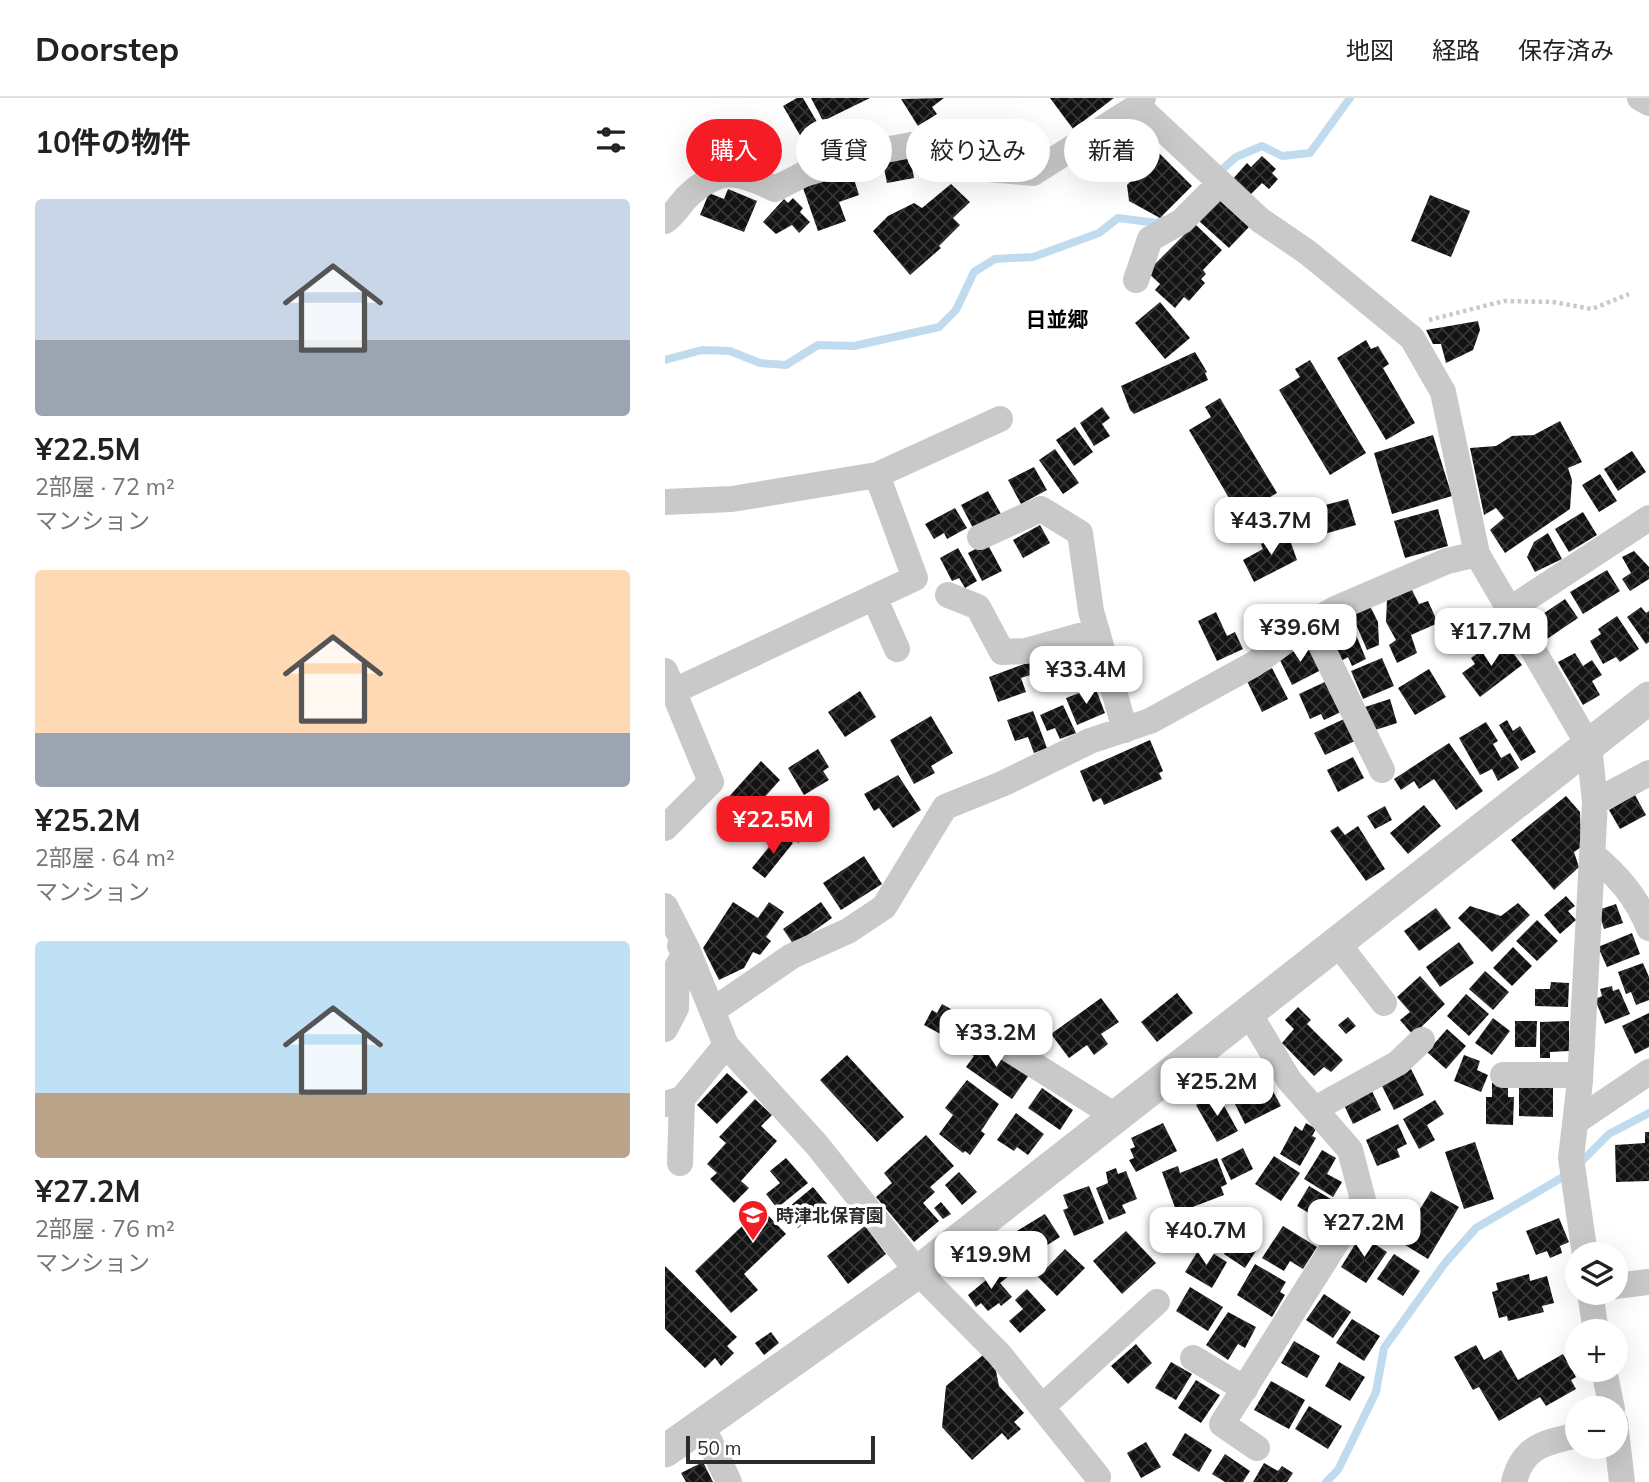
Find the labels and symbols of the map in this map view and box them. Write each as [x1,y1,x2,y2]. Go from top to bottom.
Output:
district label: 日並郷 [1026,306,1089,332]
pin: ¥43.7M [1214,498,1328,557]
pin: ¥39.6M [1243,604,1357,664]
pin: ¥17.7M [1434,608,1548,668]
pin: ¥33.4M [1029,646,1143,706]
pin: ¥22.5M [716,796,830,856]
pin: ¥33.2M [939,1010,1053,1069]
pin: ¥25.2M [1160,1058,1274,1118]
school or university icon: 時津北保育園 [736,1198,770,1242]
pin: ¥27.2M [1307,1200,1421,1259]
place label: 時津北保育園 [776,1204,884,1227]
pin: ¥40.7M [1149,1208,1263,1267]
pin: ¥19.9M [934,1232,1048,1291]
scale bar [686,1433,875,1465]

